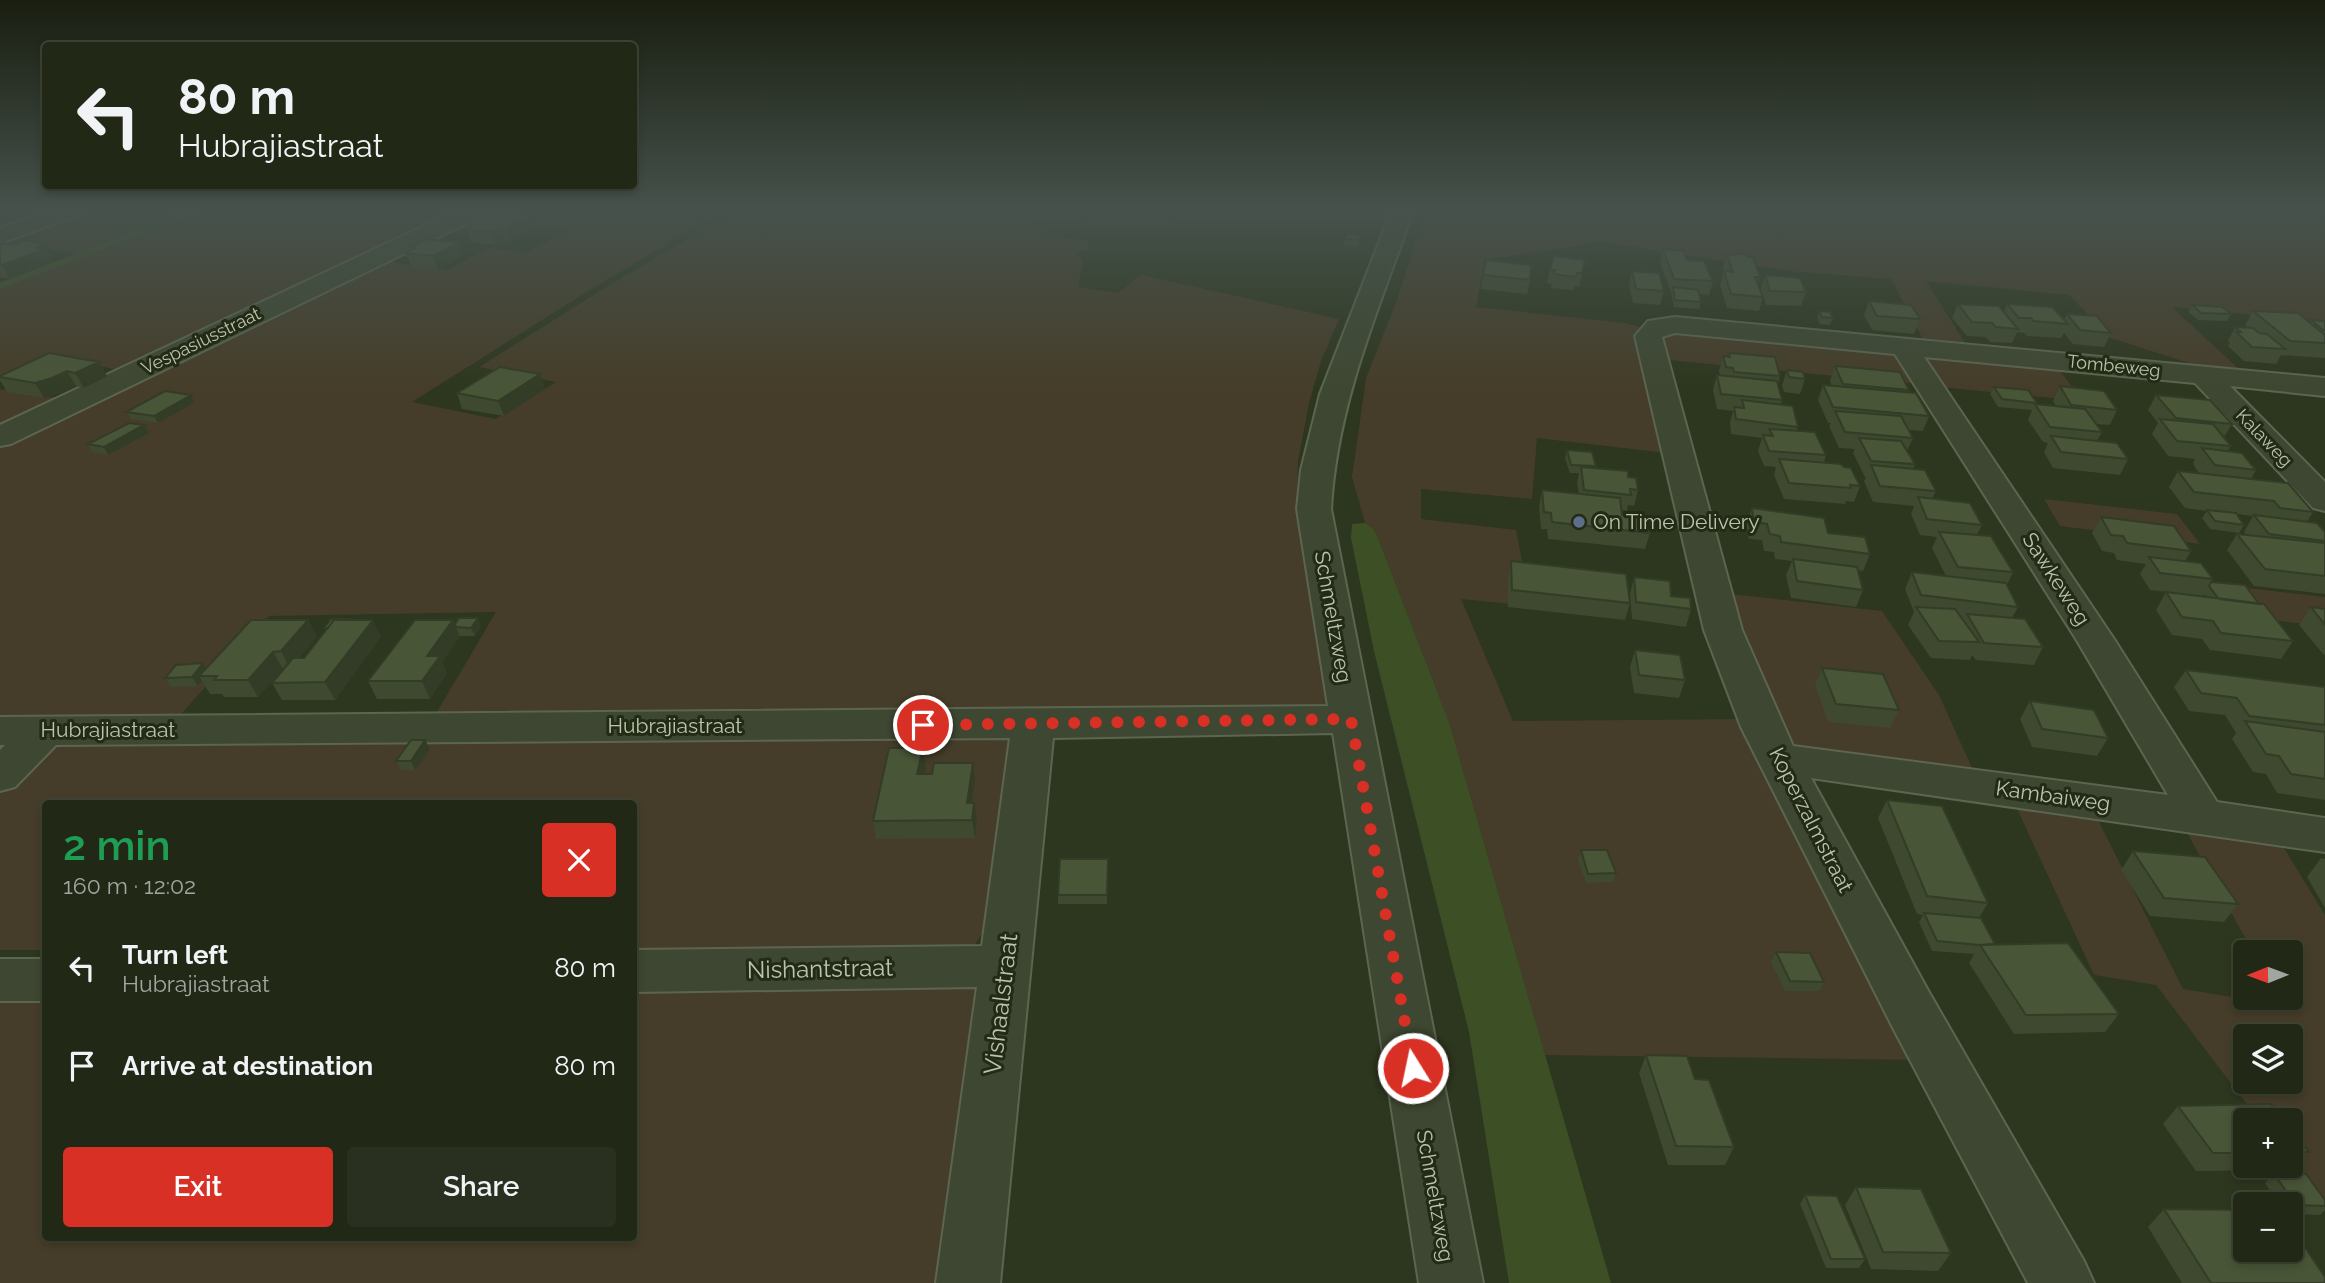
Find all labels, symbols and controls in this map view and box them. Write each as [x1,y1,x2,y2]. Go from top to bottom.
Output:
text: 80 m [178,68,295,125]
icon: left [63,70,154,161]
text: Hubrajiastraat [178,127,383,164]
street label: Vespasiusstraat [138,303,264,378]
street label: Tombeweg [2066,350,2162,381]
street label: Kalaweg [2232,405,2297,471]
place label: On Time Delivery [1593,509,1760,534]
marker: On Time Delivery [1571,514,1587,530]
street label: Sawkeweg [2017,528,2096,630]
street label: Schmeltzweg [1310,549,1357,685]
pin [893,695,953,755]
icon: arrive [904,706,942,744]
street label: Hubrajiastraat [608,713,742,738]
street label: Hubrajiastraat [41,717,175,742]
street label: Koperzalmstraat [1764,743,1859,896]
street label: Kambaiweg [1994,775,2112,816]
text: 2 min [63,821,171,870]
button: close [542,823,616,897]
text: 160 m · 12:02 [63,872,196,899]
street label: Vishaalstraat [977,932,1024,1076]
text: Turn left [122,940,228,970]
north arrow [2233,940,2303,1010]
map controls [2233,940,2303,1262]
icon: left [63,949,101,987]
text: 80 m [554,953,616,983]
street label: Nishantstraat [747,953,893,984]
text: Hubrajiastraat [122,970,270,997]
button: layers [2233,1024,2303,1094]
position arrow [1376,1031,1450,1105]
icon: arrive [63,1047,101,1085]
text: Arrive at destination [122,1051,373,1081]
text: 80 m [554,1051,616,1081]
button: + [2233,1108,2303,1178]
street label: Schmeltzweg [1412,1128,1459,1264]
button: Exit [63,1147,333,1227]
button: Share [347,1147,616,1227]
button: − [2233,1192,2303,1262]

